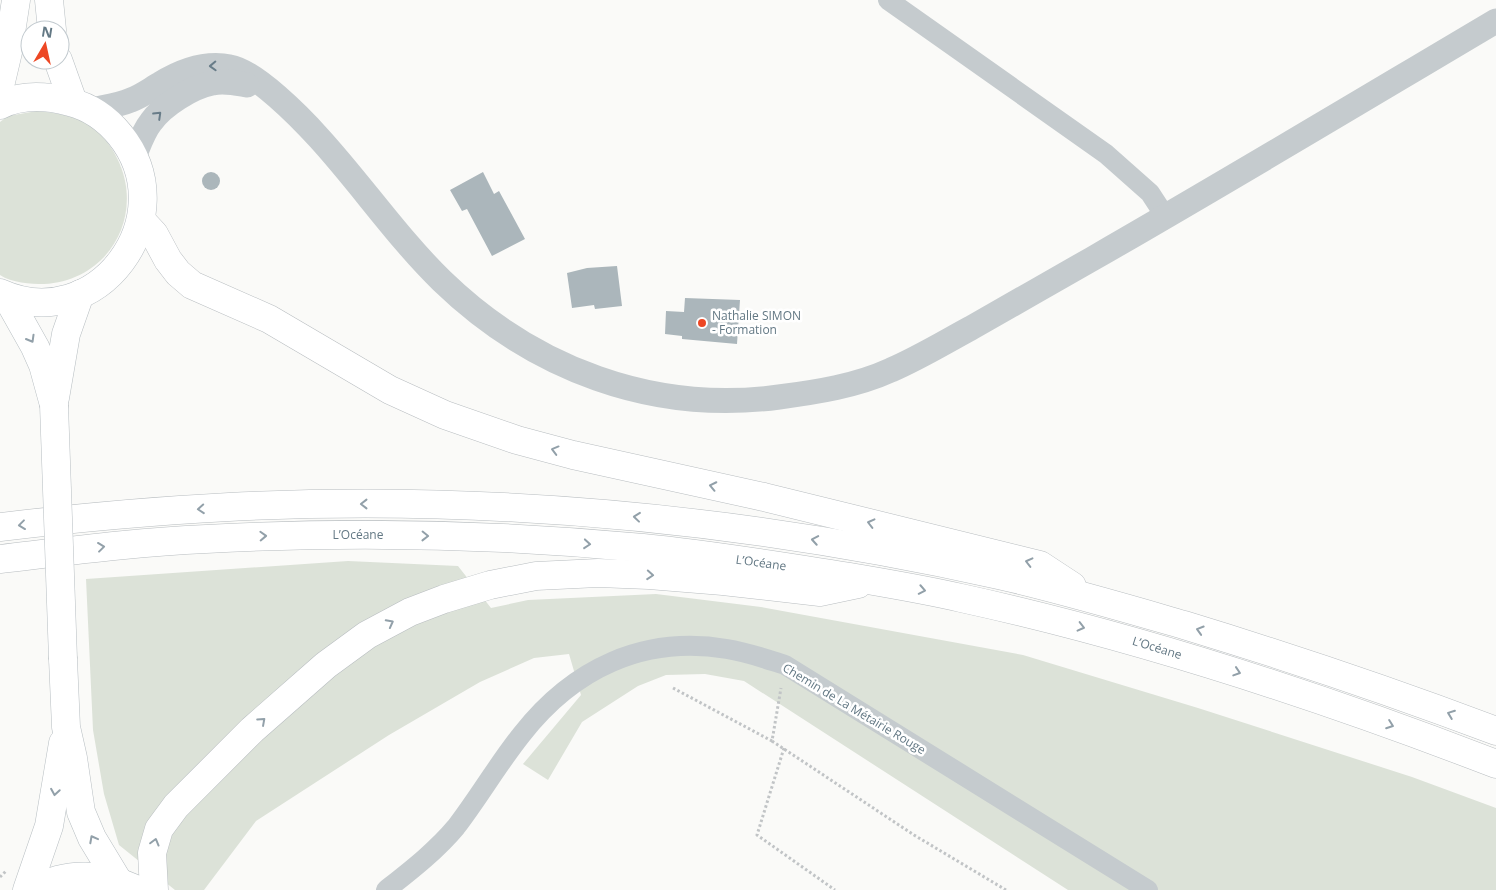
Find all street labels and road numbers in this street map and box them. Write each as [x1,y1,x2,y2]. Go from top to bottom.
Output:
street label: L’Océane [333,526,384,543]
street label: L’Océane [735,551,788,574]
street label: L’Océane [1130,632,1184,663]
street label: Chemin de La Métairie Rouge [780,659,929,758]

